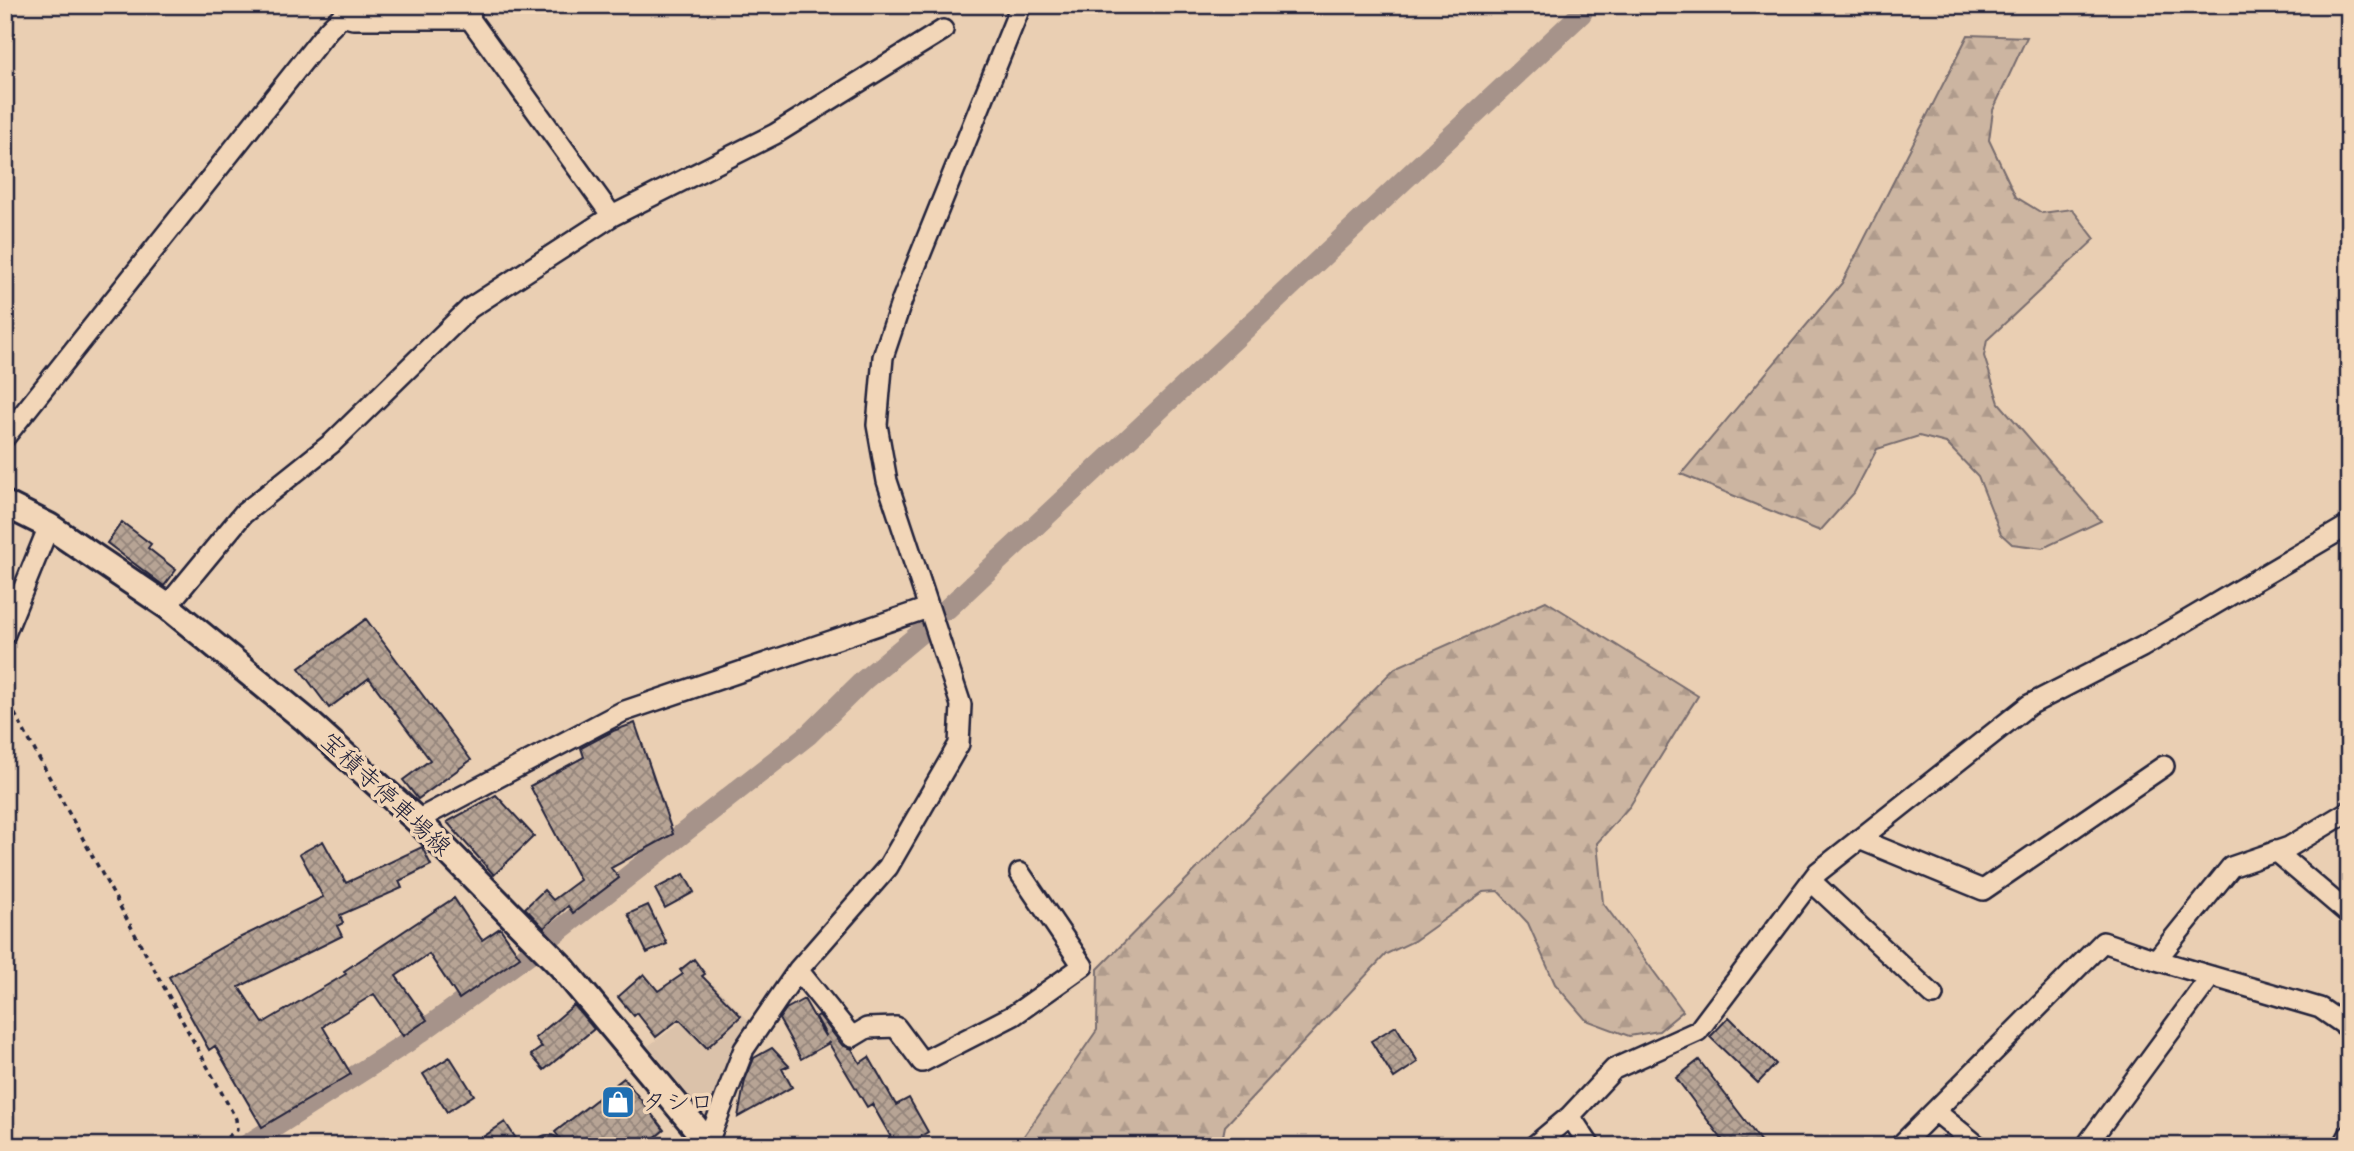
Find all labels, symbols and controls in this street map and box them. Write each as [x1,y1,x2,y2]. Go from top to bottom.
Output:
street label: 宝積寺停車場線 [315,725,458,862]
shop icon: タシロ [599,1083,637,1121]
place label: タシロ [642,1086,714,1116]

